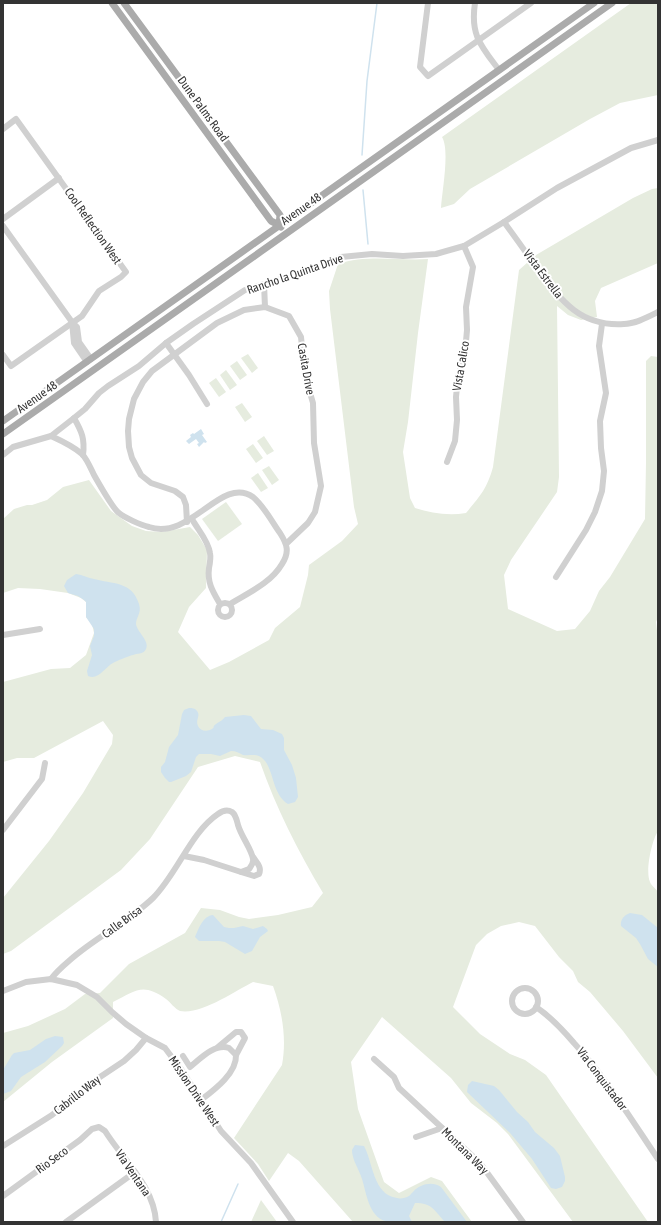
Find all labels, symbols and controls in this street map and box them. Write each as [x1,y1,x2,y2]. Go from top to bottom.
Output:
street label: Dune Palms Road [175,74,231,144]
street label: Cool Reflection West [61,185,125,267]
street label: Avenue 48 [278,190,324,228]
street label: Vista Estrella [520,247,566,301]
street label: Rancho la Quinta Drive [245,251,345,297]
street label: Vista Calico [450,340,472,392]
street label: Casita Drive [295,342,317,396]
street label: Avenue 48 [14,378,60,416]
street label: Calle Brisa [99,903,145,941]
street label: Via Conquistador [574,1045,630,1114]
street label: Mission Drive West [165,1053,223,1129]
street label: Cabrillo Way [51,1072,103,1118]
street label: Montana Way [439,1125,491,1177]
street label: Rio Seco [33,1143,71,1176]
street label: Via Ventana [112,1147,154,1199]

